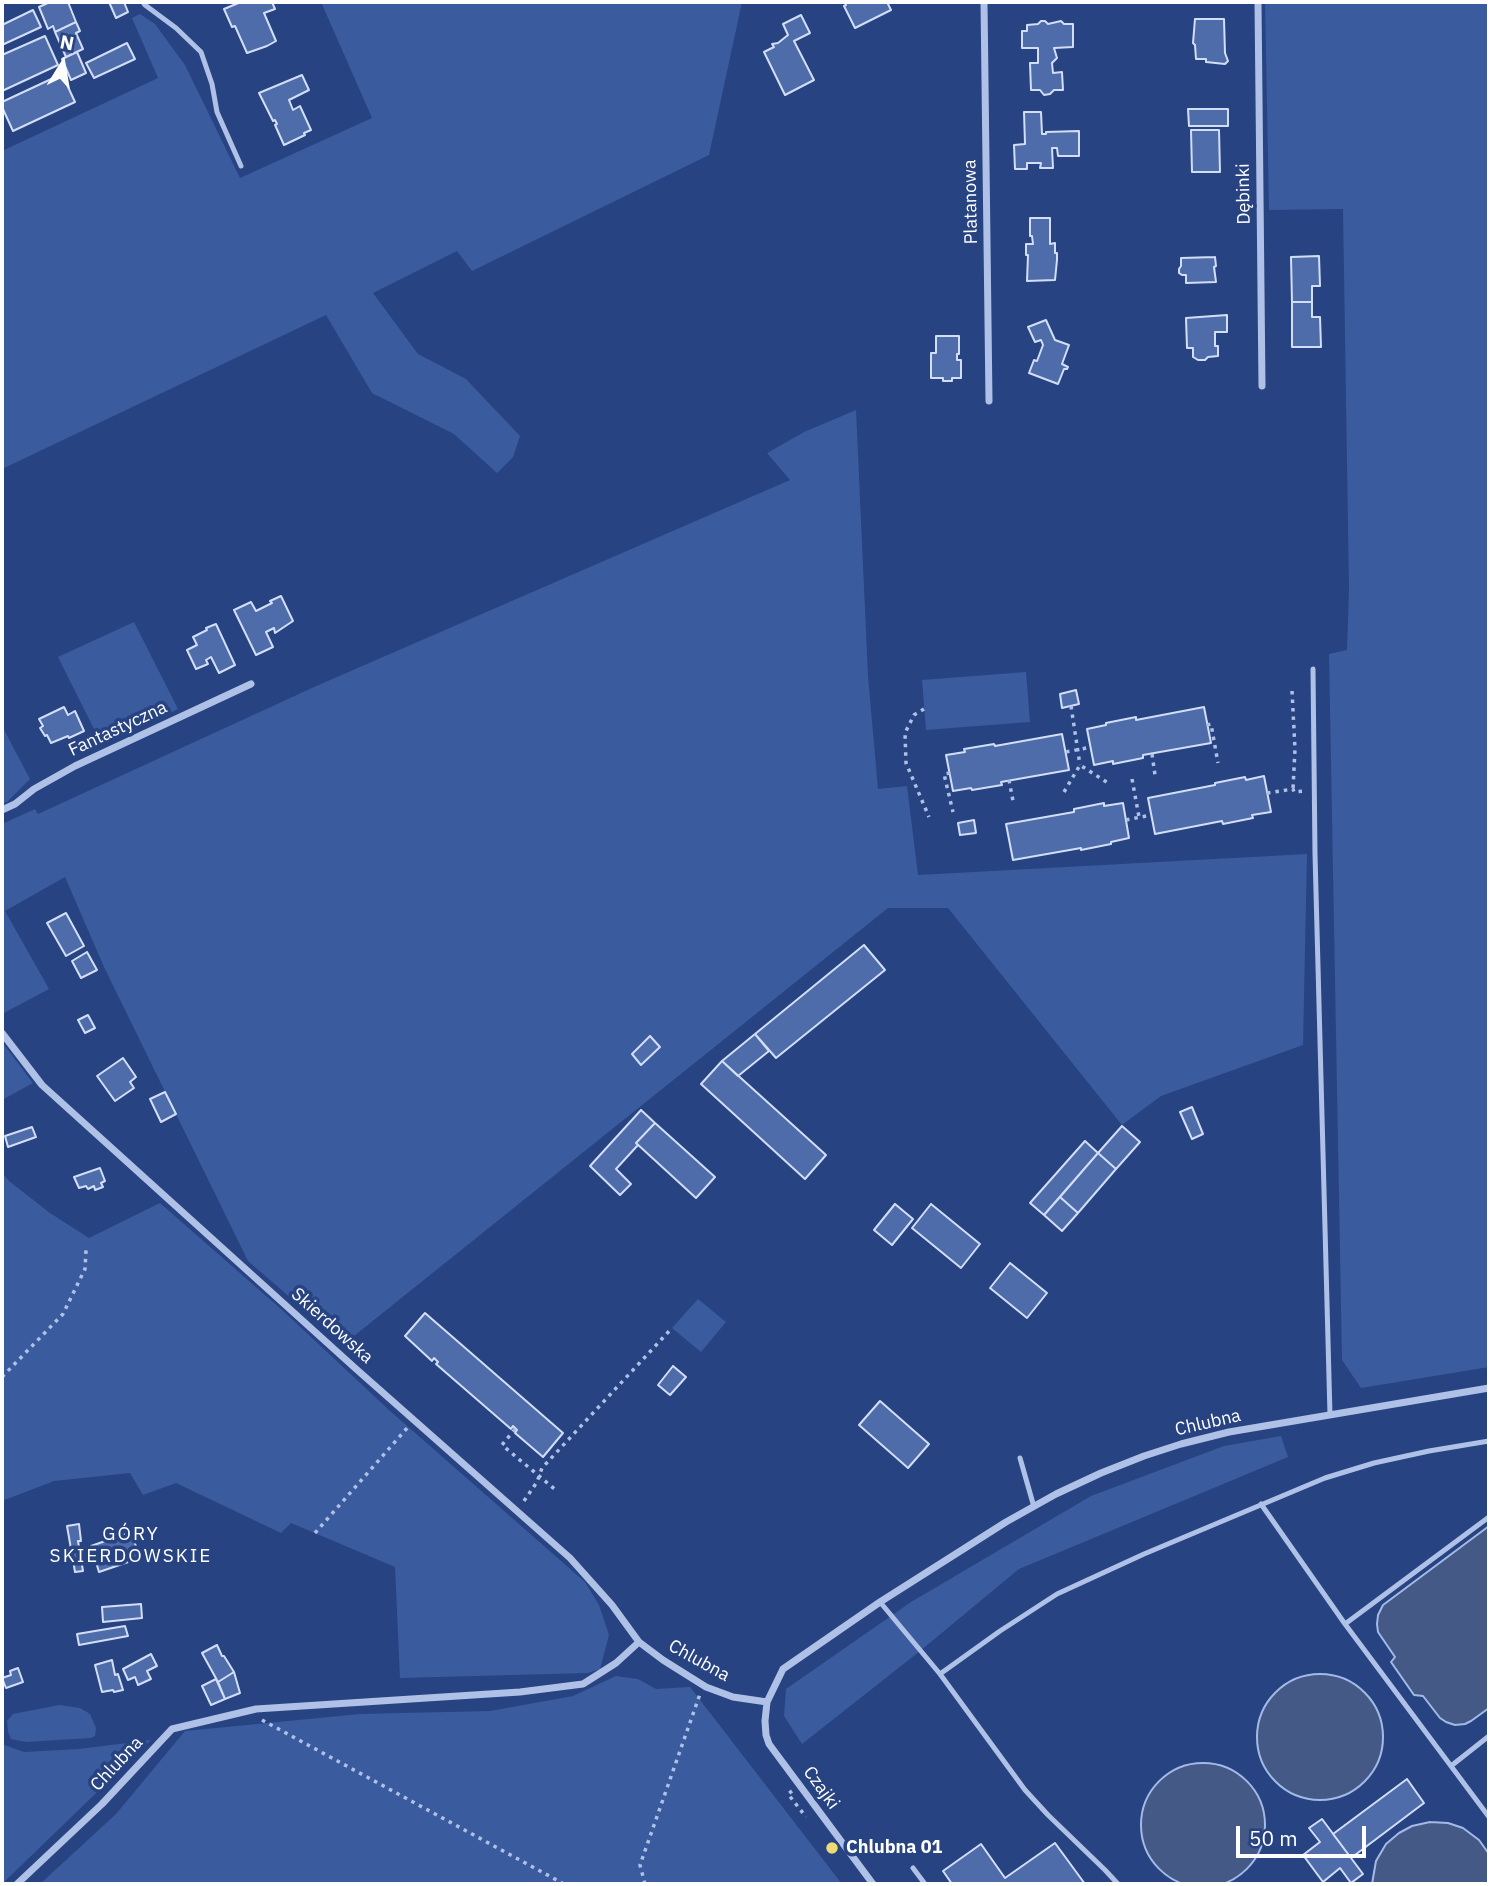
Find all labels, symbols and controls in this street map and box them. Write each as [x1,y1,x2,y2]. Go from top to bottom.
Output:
north arrow [28,28,98,98]
text: N [58,29,76,55]
street label: Platanowa [959,159,983,245]
street label: Dębinki [1233,163,1255,225]
street label: Fantastyczna [65,697,171,761]
street label: Skierdowska [287,1284,377,1368]
street label: Chlubna [1173,1405,1243,1441]
district label: GÓRY SKIERDOWSKIE [51,1524,211,1568]
street label: Chlubna [665,1635,733,1687]
street label: Chlubna [86,1732,148,1796]
street label: Czajki [798,1762,844,1814]
scale bar [1239,1812,1368,1856]
text: 50 m [1249,1824,1298,1852]
place label: Chlubna 01 [846,1837,942,1859]
marker: Chlubna 01 [824,1840,840,1856]

